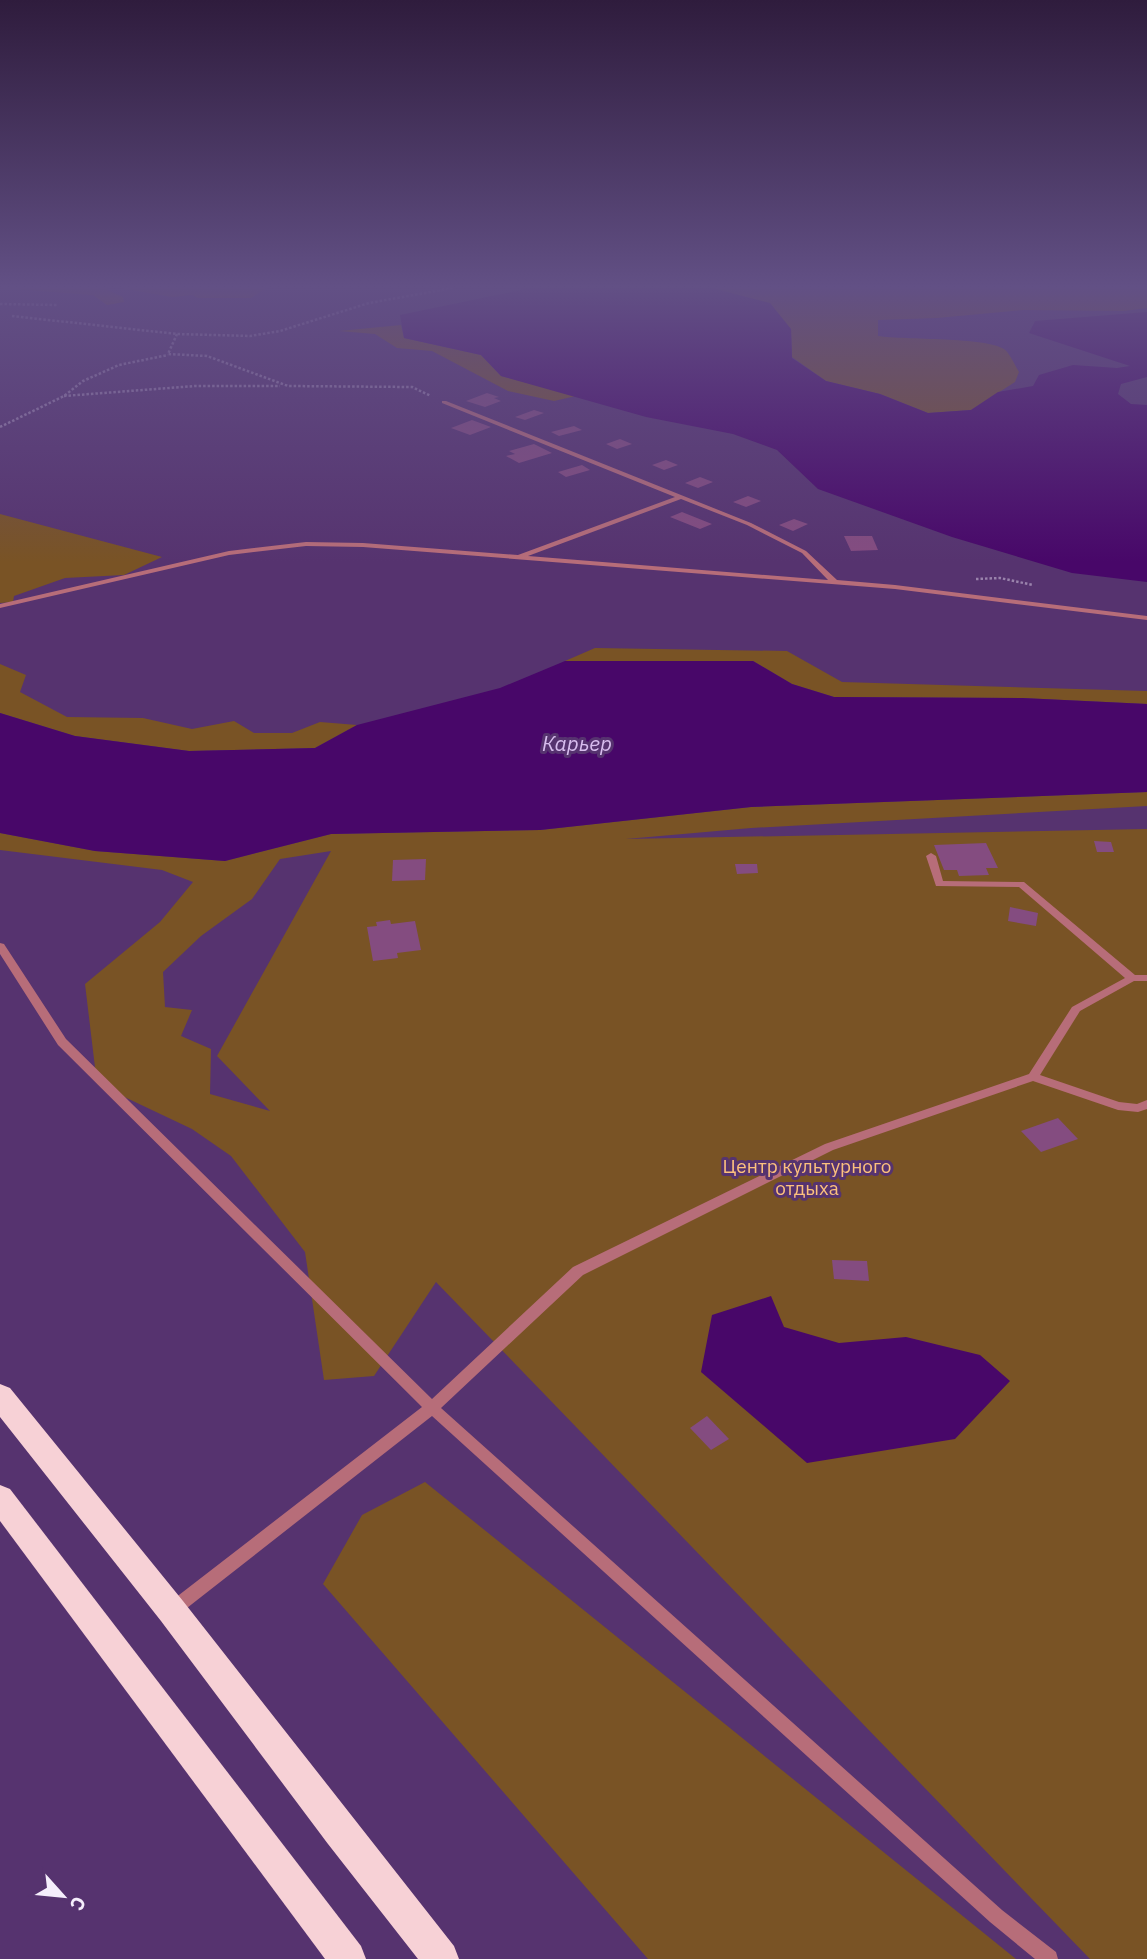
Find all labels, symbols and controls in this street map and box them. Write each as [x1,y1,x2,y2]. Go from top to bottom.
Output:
water label: Карьер [542,729,612,757]
park label: Центр культурного отдыха [722,1154,892,1200]
north arrow [28,1861,98,1931]
text: С [65,1893,92,1915]

